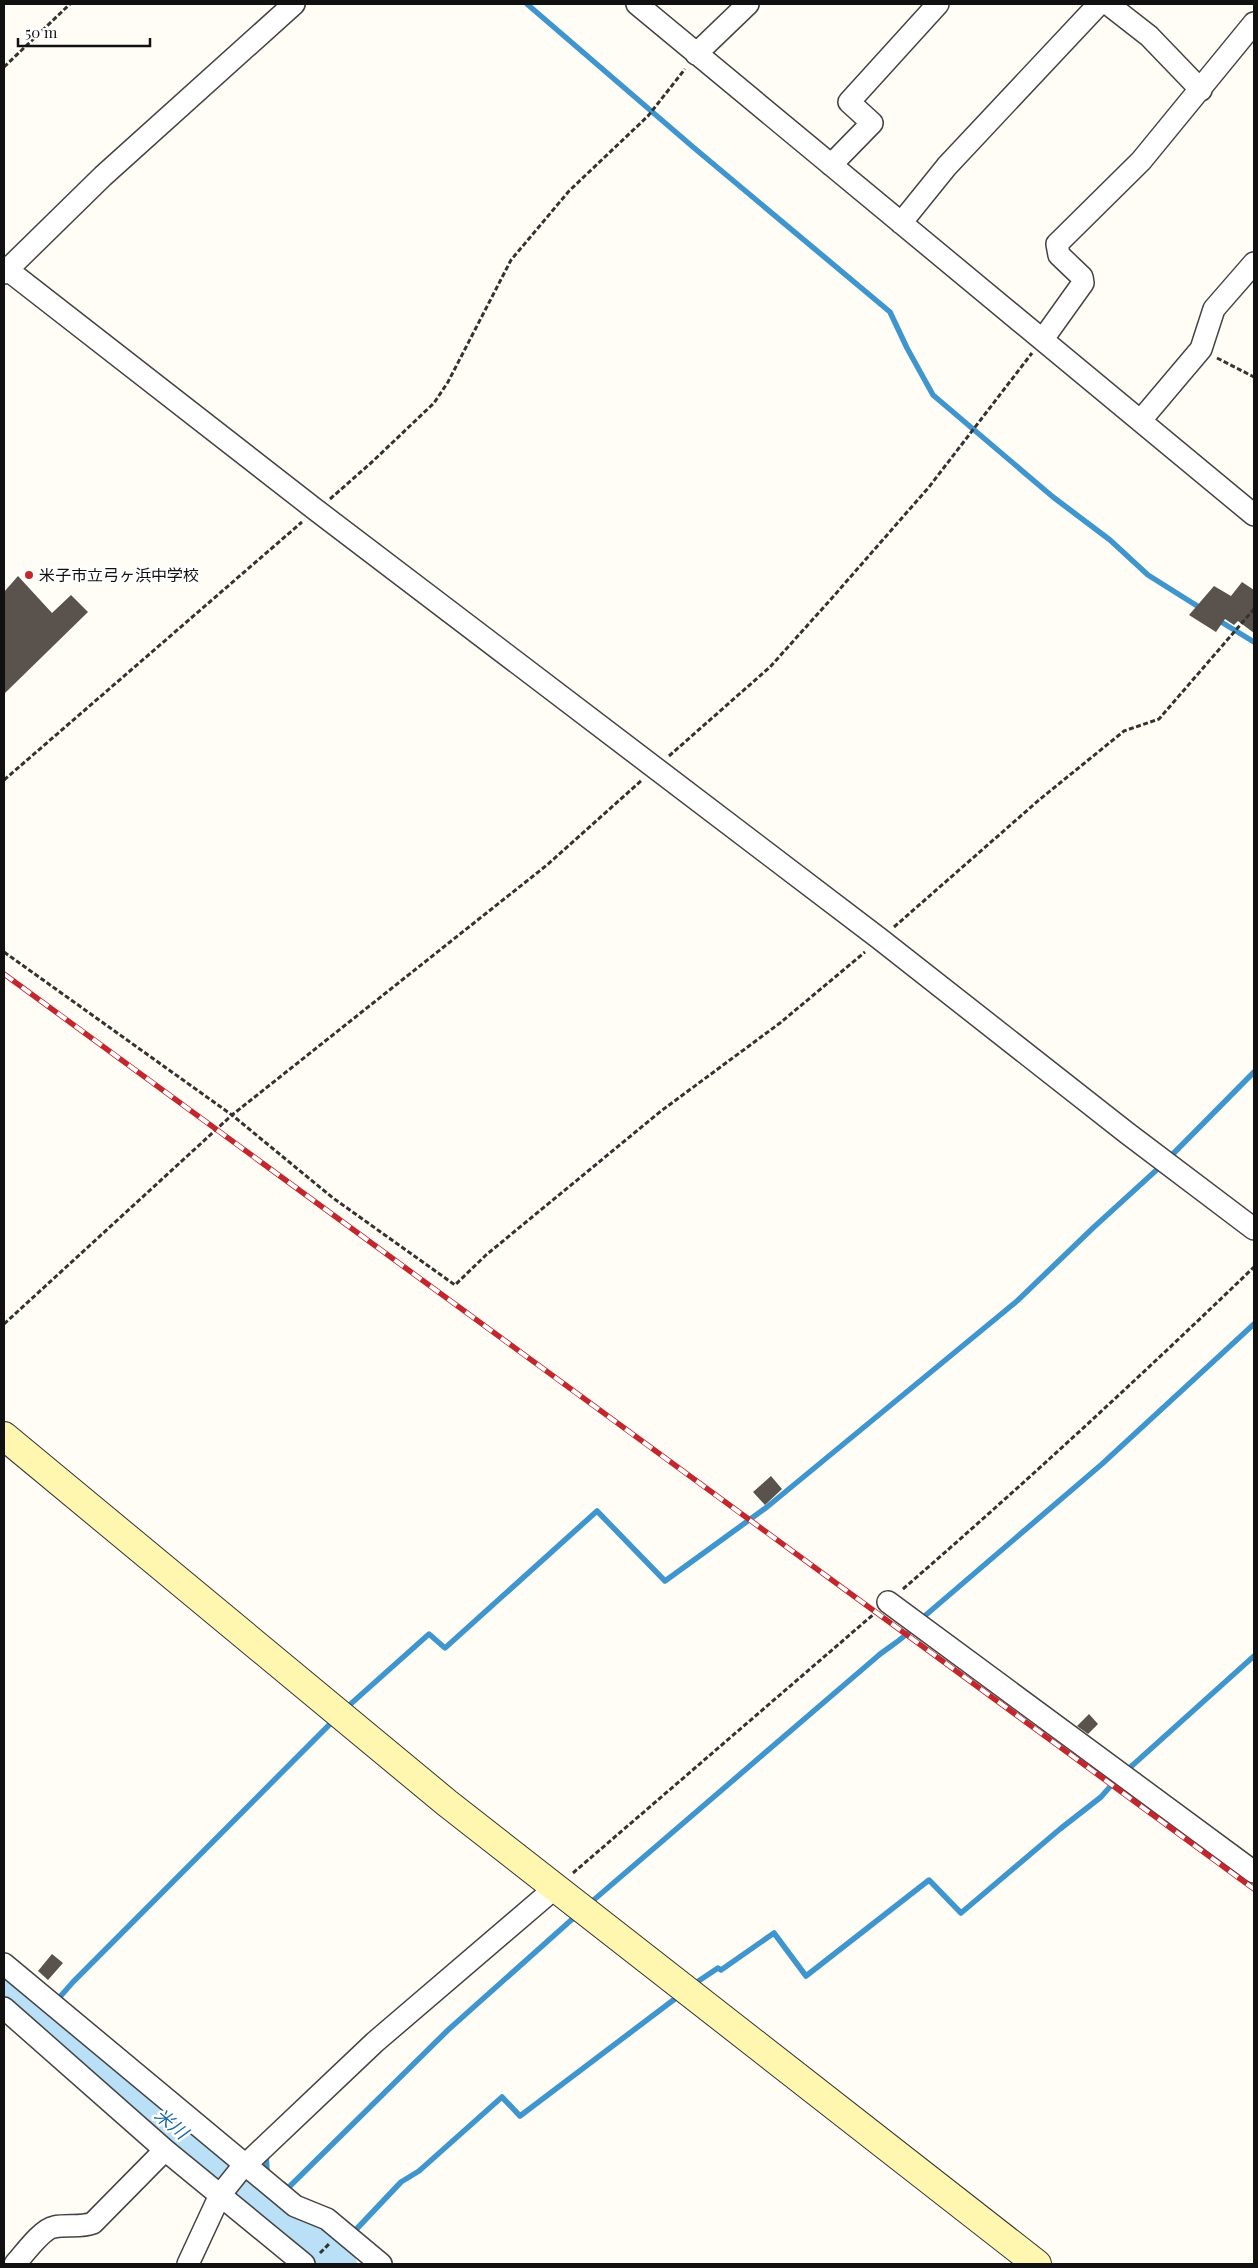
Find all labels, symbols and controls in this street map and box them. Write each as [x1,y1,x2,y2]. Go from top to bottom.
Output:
scale bar [18,15,150,47]
text: 50 m [25,22,58,42]
place label: 米子市立弓ヶ浜中学校 [39,564,199,585]
marker: 米子市立弓ヶ浜中学校 [23,569,35,581]
water label: 米川 [150,2102,195,2145]

